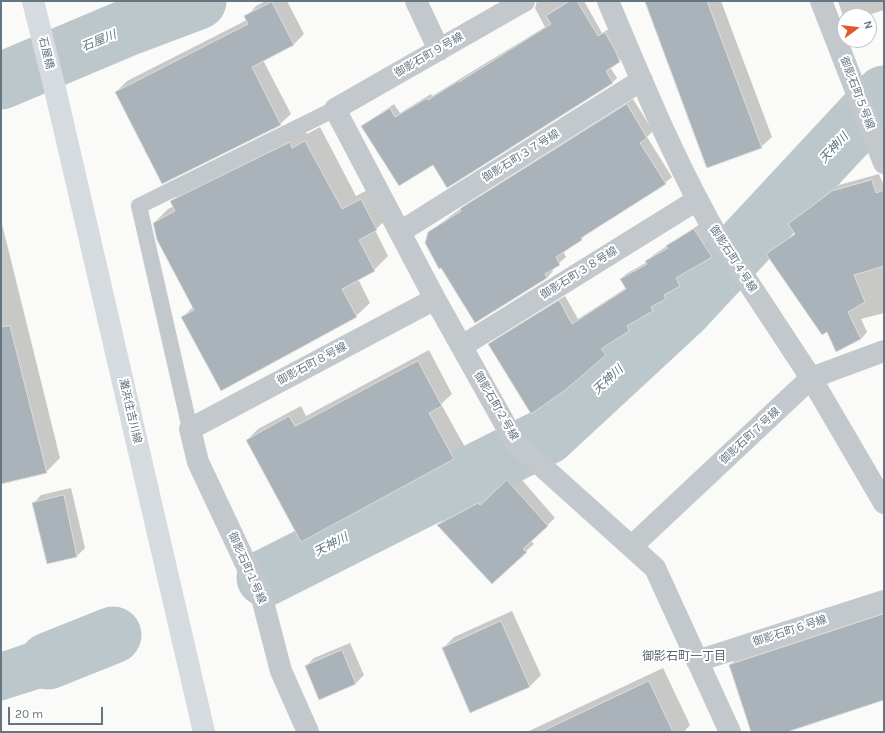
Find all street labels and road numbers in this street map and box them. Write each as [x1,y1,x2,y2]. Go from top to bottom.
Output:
street label: 御影石町９号線 [392,30,466,80]
street label: 石屋橋 [36,35,56,71]
street label: 御影石町５号線 [837,55,877,131]
street label: 御影石町３７号線 [480,127,562,185]
street label: 御影石町４号線 [706,223,760,295]
street label: 御影石町３８号線 [538,244,620,302]
street label: 御影石町８号線 [275,340,349,388]
street label: 御影石町２号線 [471,369,521,443]
street label: 灘浜住吉川線 [116,377,144,445]
street label: 御影石町７号線 [717,405,783,467]
street label: 御影石町１号線 [225,530,269,606]
street label: 御影石町６号線 [751,613,829,649]

